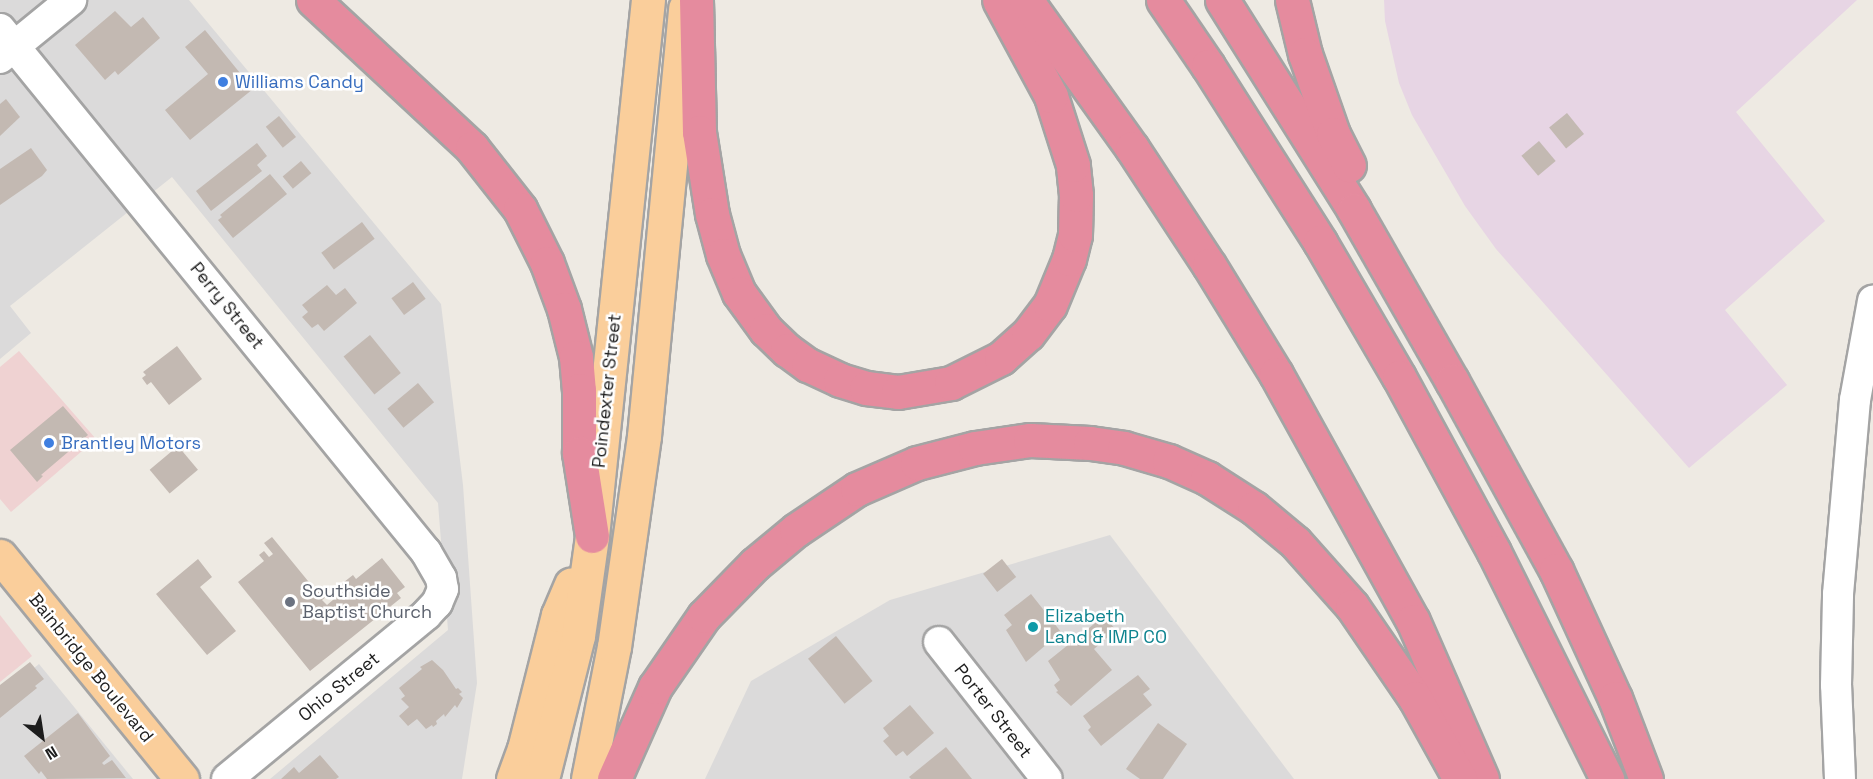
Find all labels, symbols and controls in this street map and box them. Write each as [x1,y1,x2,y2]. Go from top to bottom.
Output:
place label: Williams Candy [235,71,364,93]
marker: Williams Candy [216,75,230,89]
street label: Perry Street [185,258,269,354]
street label: Poindexter Street [588,313,626,469]
place label: Brantley Motors [61,432,201,454]
marker: Brantley Motors [42,436,56,450]
place label: Southside Baptist Church [302,581,432,624]
street label: Bainbridge Boulevard [24,589,158,747]
marker: Southside Baptist Church [283,595,297,609]
place label: Elizabeth Land & IMP CO [1045,606,1167,648]
marker: Elizabeth Land & IMP CO [1026,620,1040,634]
street label: Ohio Street [294,648,384,726]
street label: Porter Street [950,660,1036,762]
north arrow [12,707,72,767]
text: N [41,741,61,765]

